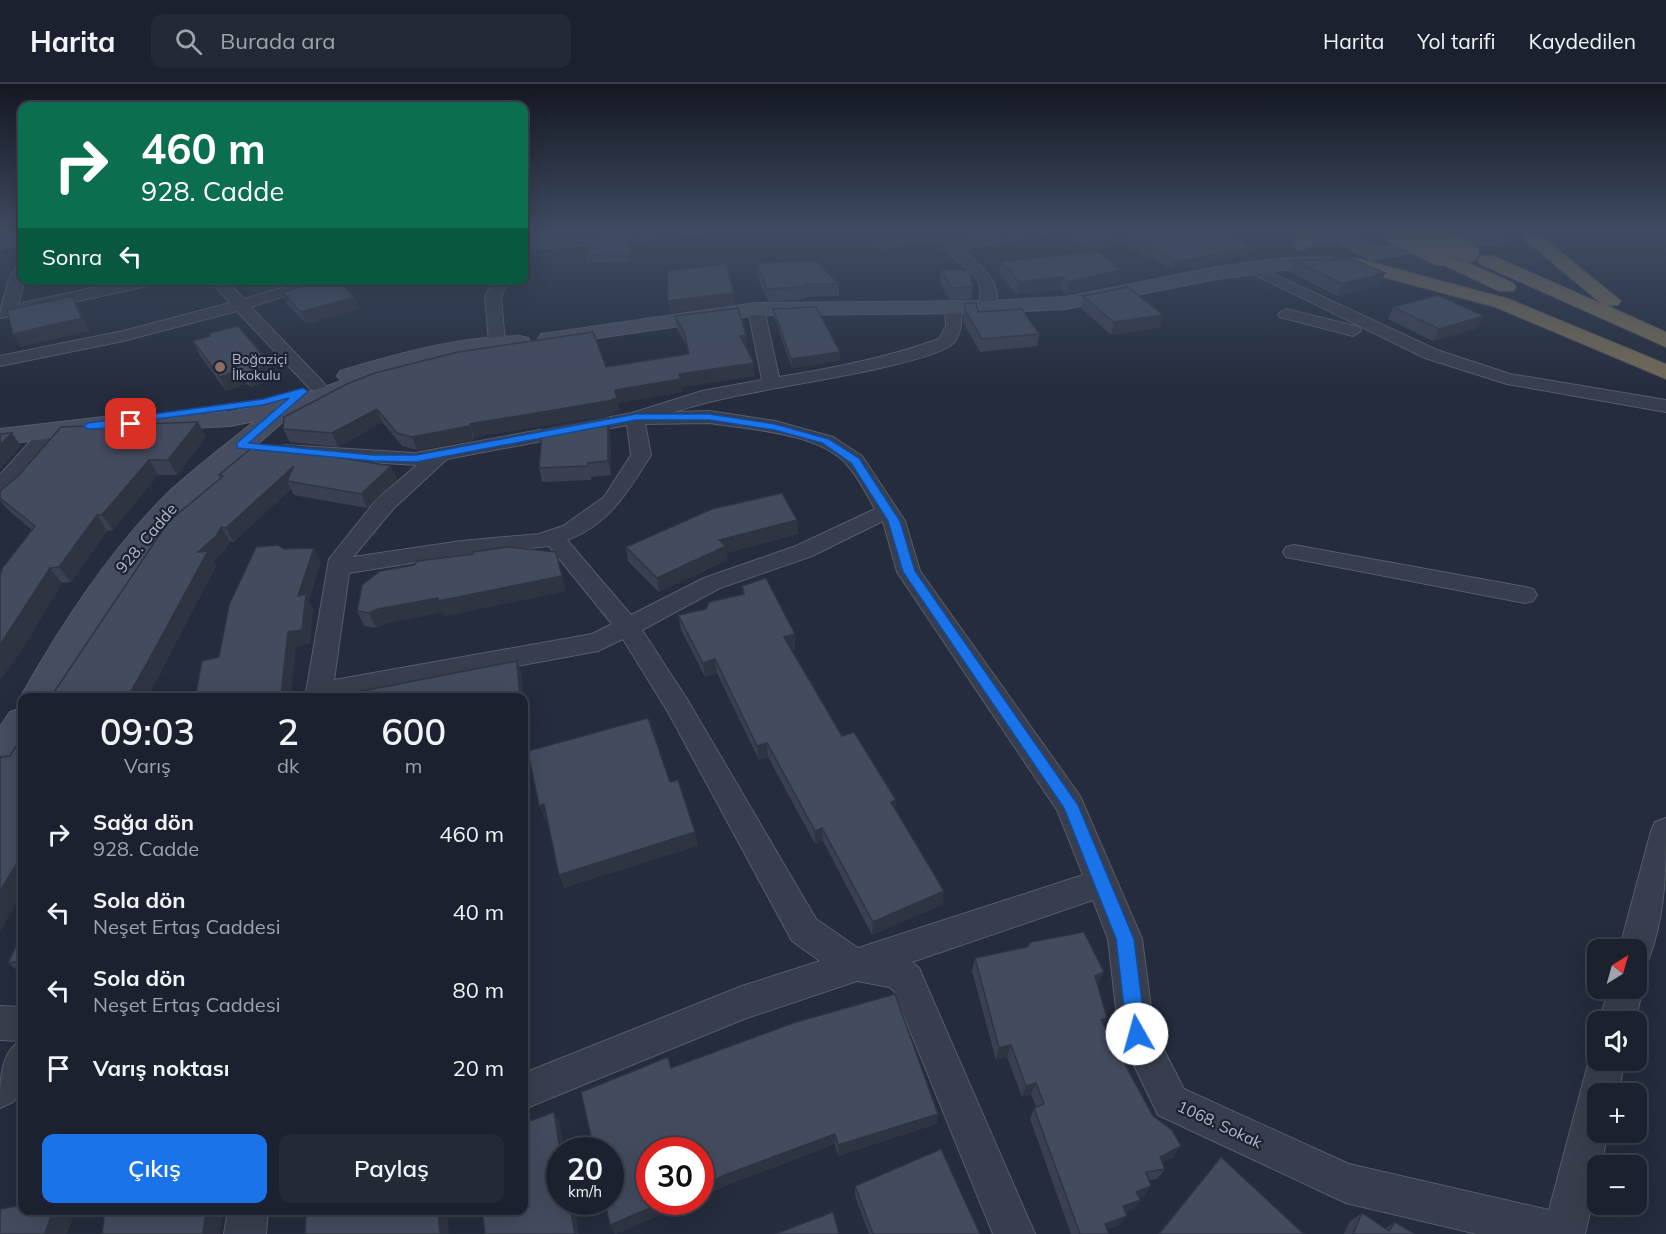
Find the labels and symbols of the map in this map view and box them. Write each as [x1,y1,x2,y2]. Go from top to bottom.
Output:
place label: Boğaziçi İlkokulu [232,350,287,384]
marker: Boğaziçi İlkokulu [213,360,227,374]
pin [105,398,156,449]
street label: 928. Cadde [111,499,181,577]
north arrow [1587,939,1647,999]
position arrow [1105,1002,1169,1066]
street label: 1068. Sokak [1174,1096,1266,1153]
speed limit sign: 30 [636,1137,714,1215]

